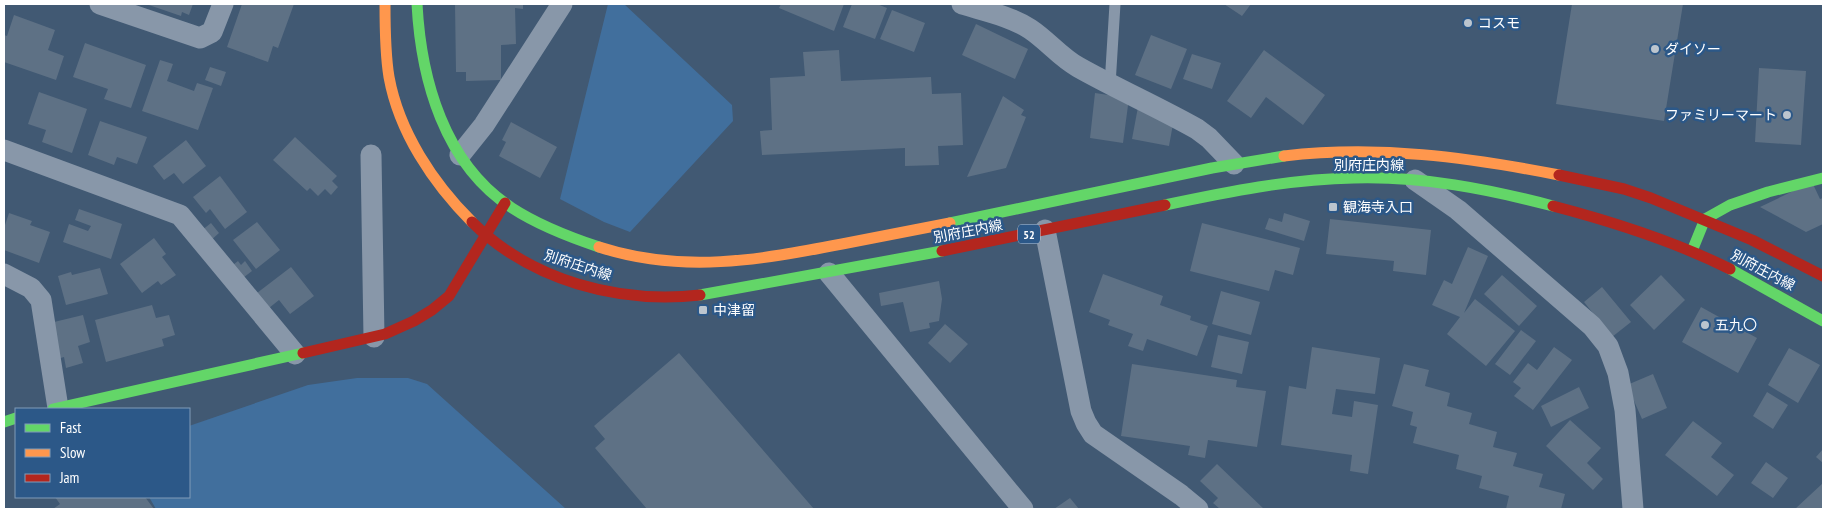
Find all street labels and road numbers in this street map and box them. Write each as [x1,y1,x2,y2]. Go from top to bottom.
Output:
street label: 別府庄内線 [1334,156,1404,174]
street label: 別府庄内線 [932,215,1004,247]
road number: 52 [1018,224,1040,243]
street label: 別府庄内線 [542,246,614,284]
street label: 別府庄内線 [1728,246,1798,294]

